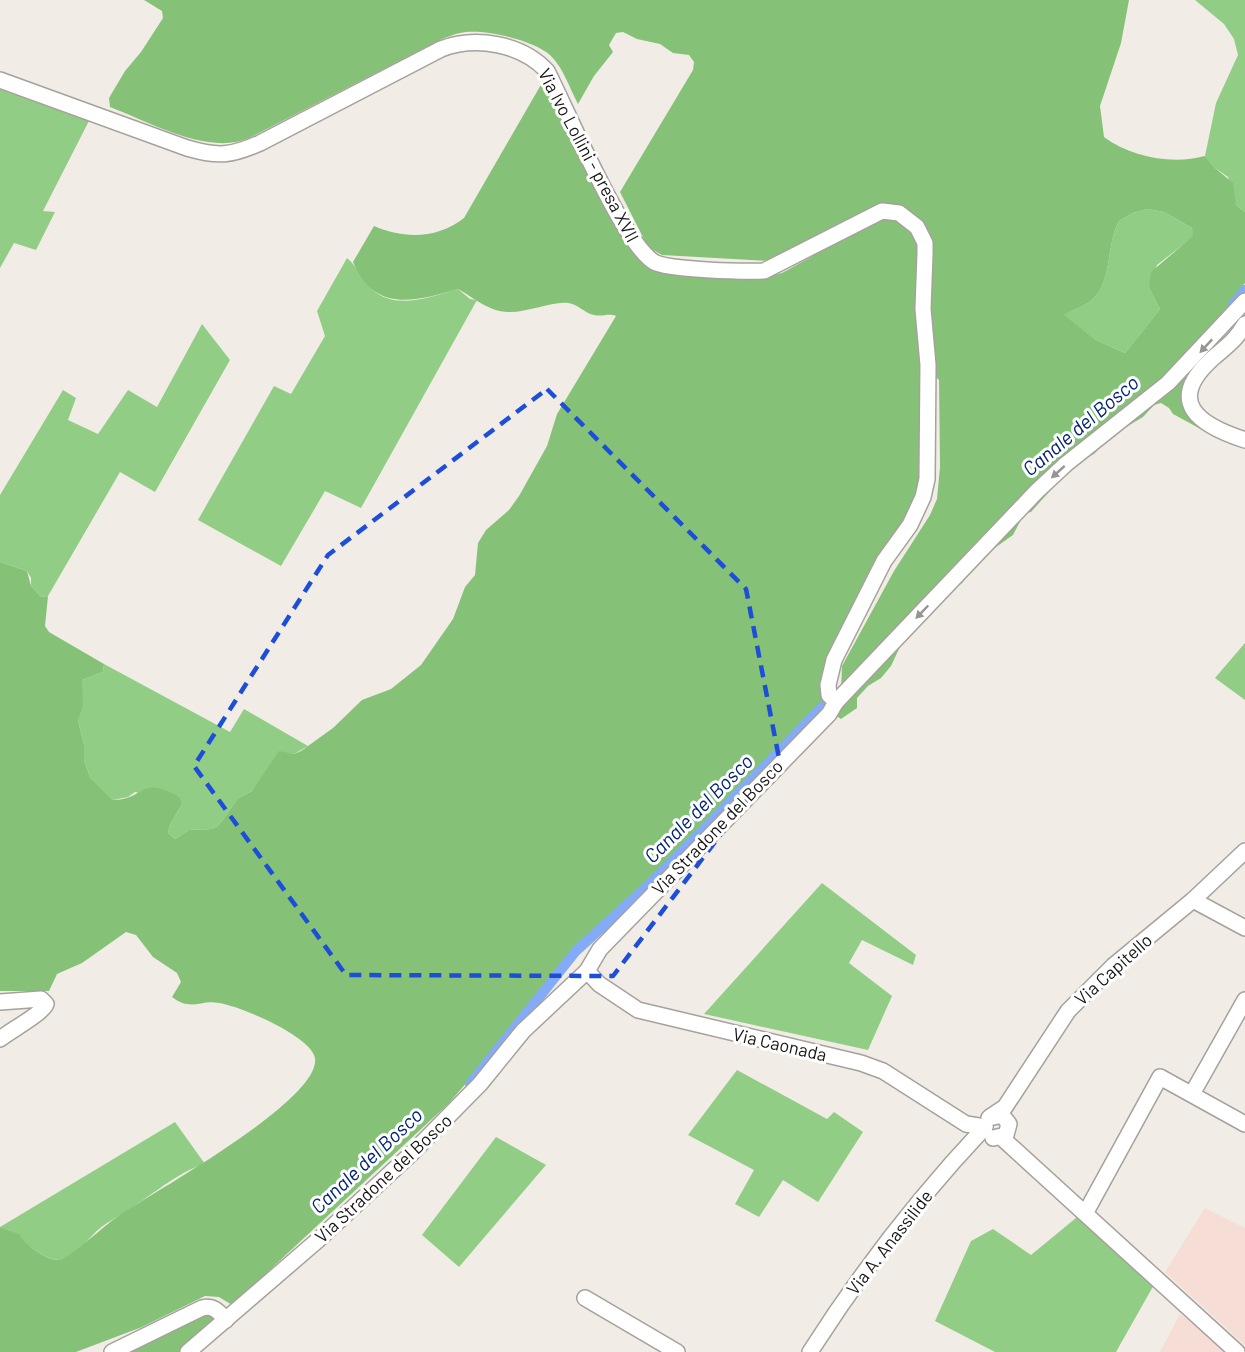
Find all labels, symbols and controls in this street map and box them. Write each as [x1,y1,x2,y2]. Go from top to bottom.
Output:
street label: Via Ivo Lollini - presa XVII [534,64,644,246]
one-way arrow [1199,338,1213,353]
water label: Canale del Bosco [1017,370,1143,480]
one-way arrow [1051,465,1066,478]
one-way arrow [916,605,930,619]
water label: Canale del Bosco [639,749,757,867]
street label: Via Stradone del Bosco [647,755,787,899]
street label: Via Capitello [1070,929,1156,1009]
street label: Via Caonada [731,1023,829,1065]
water label: Canale del Bosco [305,1102,427,1218]
street label: Via Stradone del Bosco [310,1109,456,1247]
street label: Via A. Anassilide [841,1185,937,1299]

